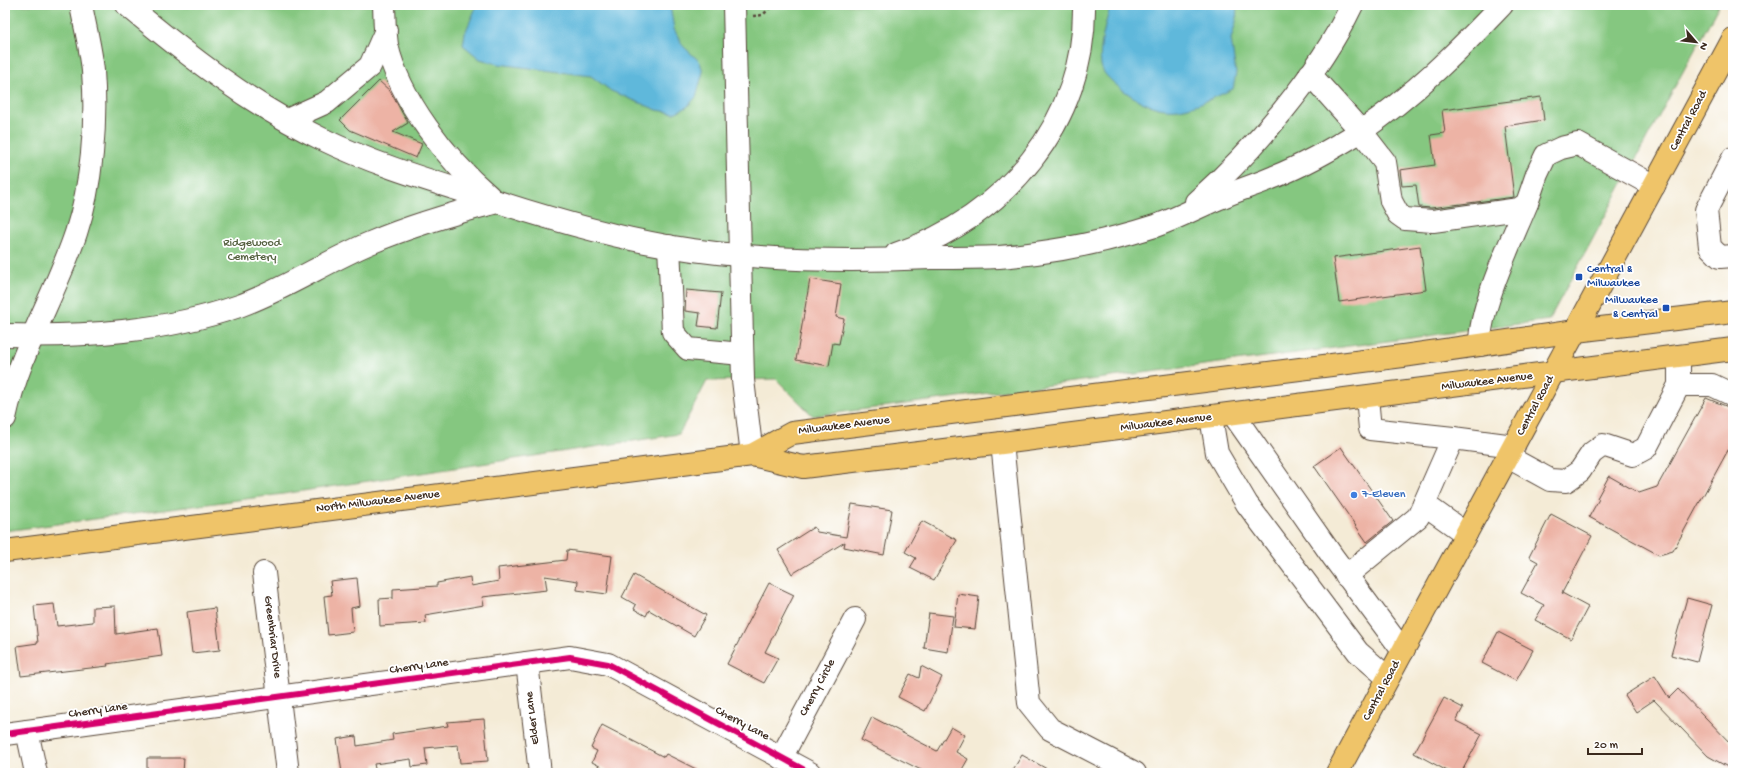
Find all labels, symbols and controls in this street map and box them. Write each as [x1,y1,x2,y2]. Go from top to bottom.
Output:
north arrow [1676,22,1716,62]
text: N [1696,40,1710,52]
street label: Central Road [1667,88,1711,153]
park label: Ridgewood Cemetery [223,237,282,265]
place label: Central & Milwaukee [1587,263,1641,291]
marker: Central & Milwaukee [1574,272,1584,282]
place label: Milwaukee & Central [1605,294,1659,322]
marker: Milwaukee & Central [1661,303,1671,313]
street label: Milwaukee Avenue [1441,369,1534,395]
street label: Central Road [1514,373,1558,438]
street label: Milwaukee Avenue [1120,410,1213,436]
street label: Milwaukee Avenue [798,413,891,439]
street label: North Milwaukee Avenue [315,487,441,517]
place label: 7-Eleven [1361,488,1406,502]
marker: 7-Eleven [1349,490,1359,500]
street label: Greenbriar Drive [260,595,284,680]
street label: Cherry Lane [389,656,450,678]
street label: Cherry Circle [797,656,839,719]
street label: Central Road [1360,658,1404,723]
street label: Elder Lane [523,690,543,745]
street label: Cherry Lane [68,700,129,722]
street label: Cherry Lane [713,704,772,744]
scale bar [1588,730,1642,756]
text: 20 m [1594,739,1619,753]

